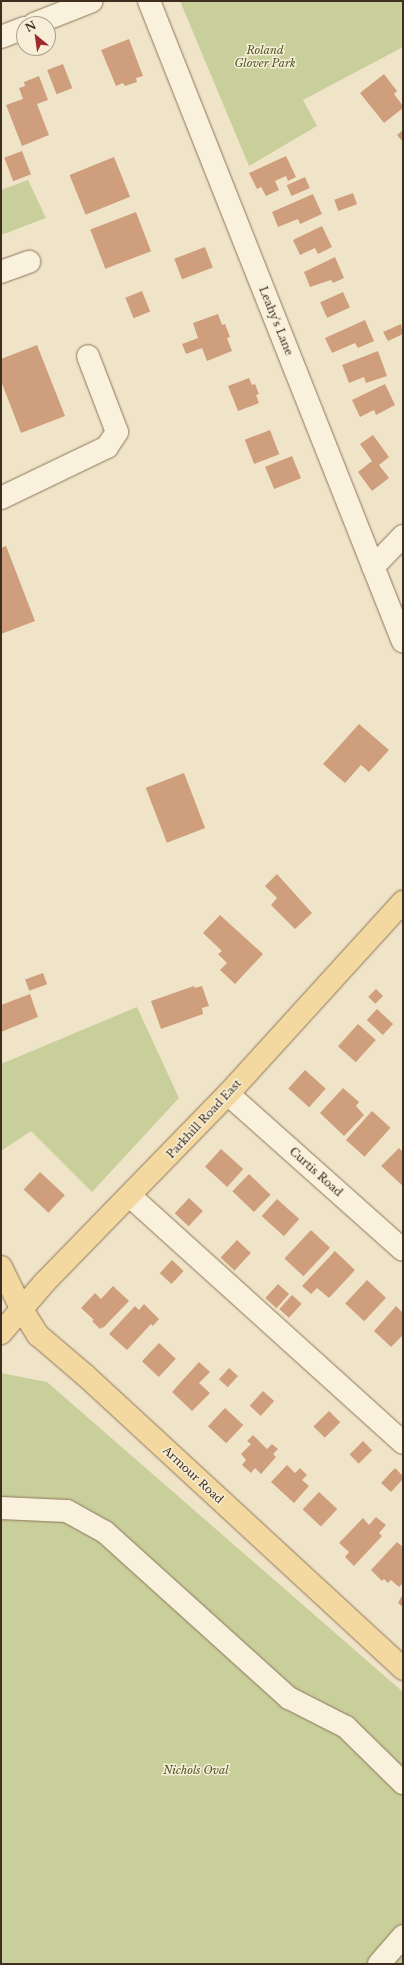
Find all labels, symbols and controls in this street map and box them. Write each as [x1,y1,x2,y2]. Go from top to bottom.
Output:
north arrow [16,16,56,56]
text: N [23,18,39,35]
park label: Roland Glover Park [234,44,296,70]
street label: Leahy's Lane [256,285,296,357]
street label: Parkhill Road East [164,1077,244,1161]
street label: Curtis Road [287,1145,345,1199]
street label: Armour Road [160,1444,226,1506]
park label: Nichols Oval [163,1763,229,1777]

